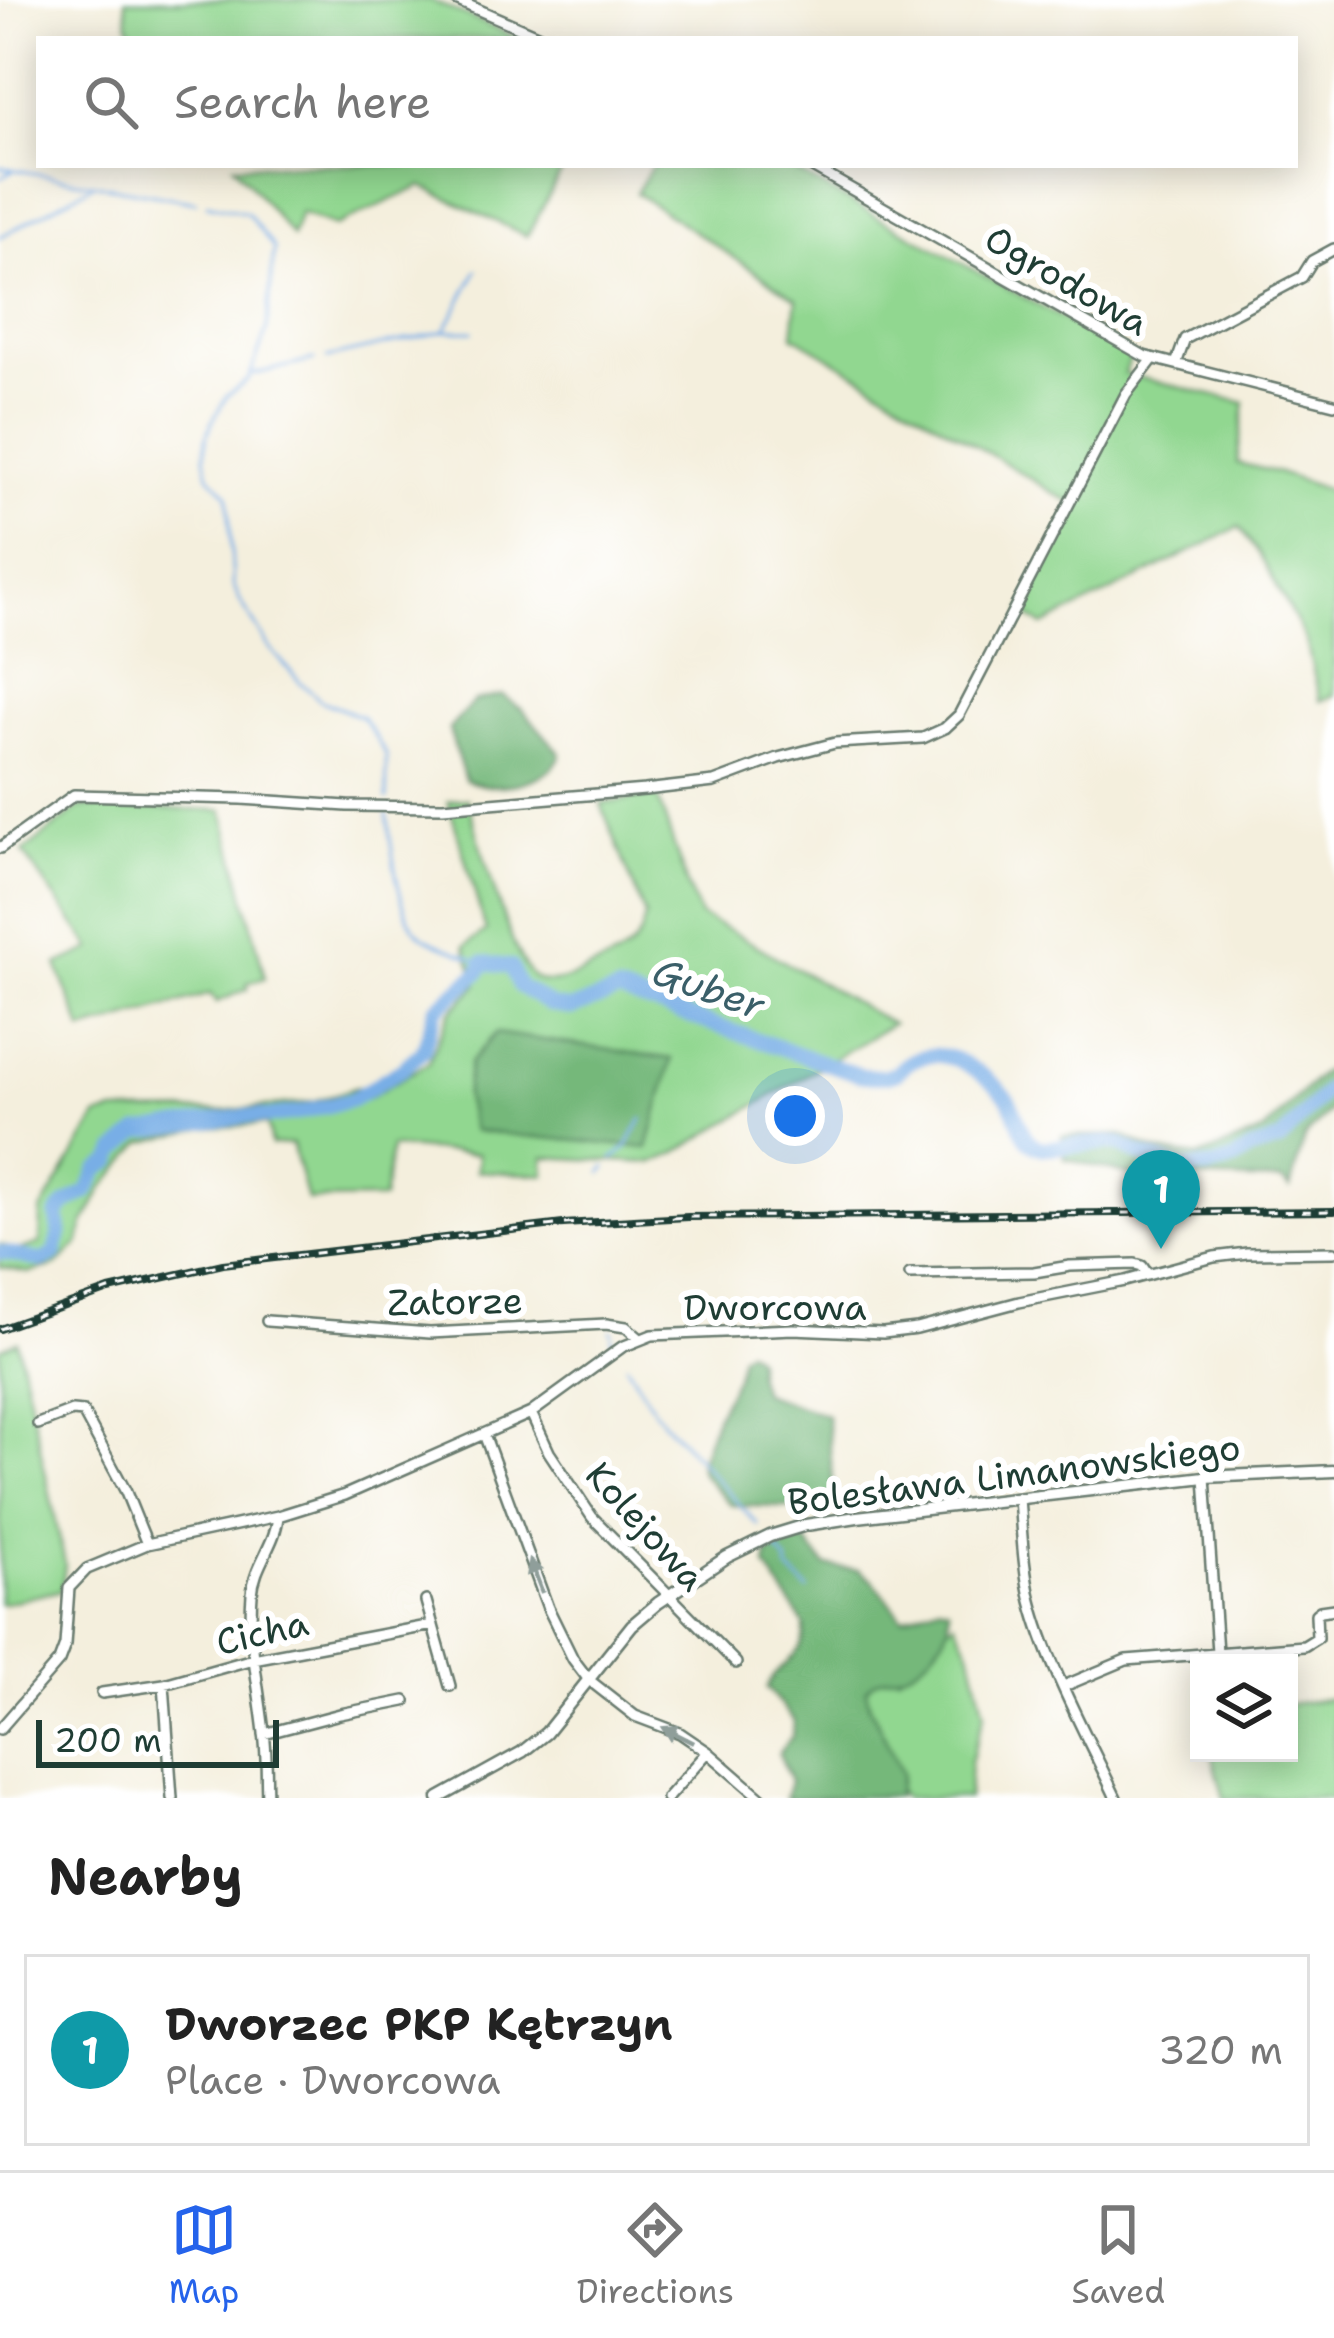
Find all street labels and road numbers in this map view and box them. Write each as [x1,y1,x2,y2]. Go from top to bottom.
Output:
street label: Ogrodowa [976,214,1158,347]
street label: Zatorze [387,1276,523,1327]
street label: Dworcowa [683,1283,867,1332]
street label: Bolesława Limanowskiego [785,1422,1243,1527]
street label: Kolejowa [575,1451,717,1601]
street label: Cicha [211,1598,313,1667]

